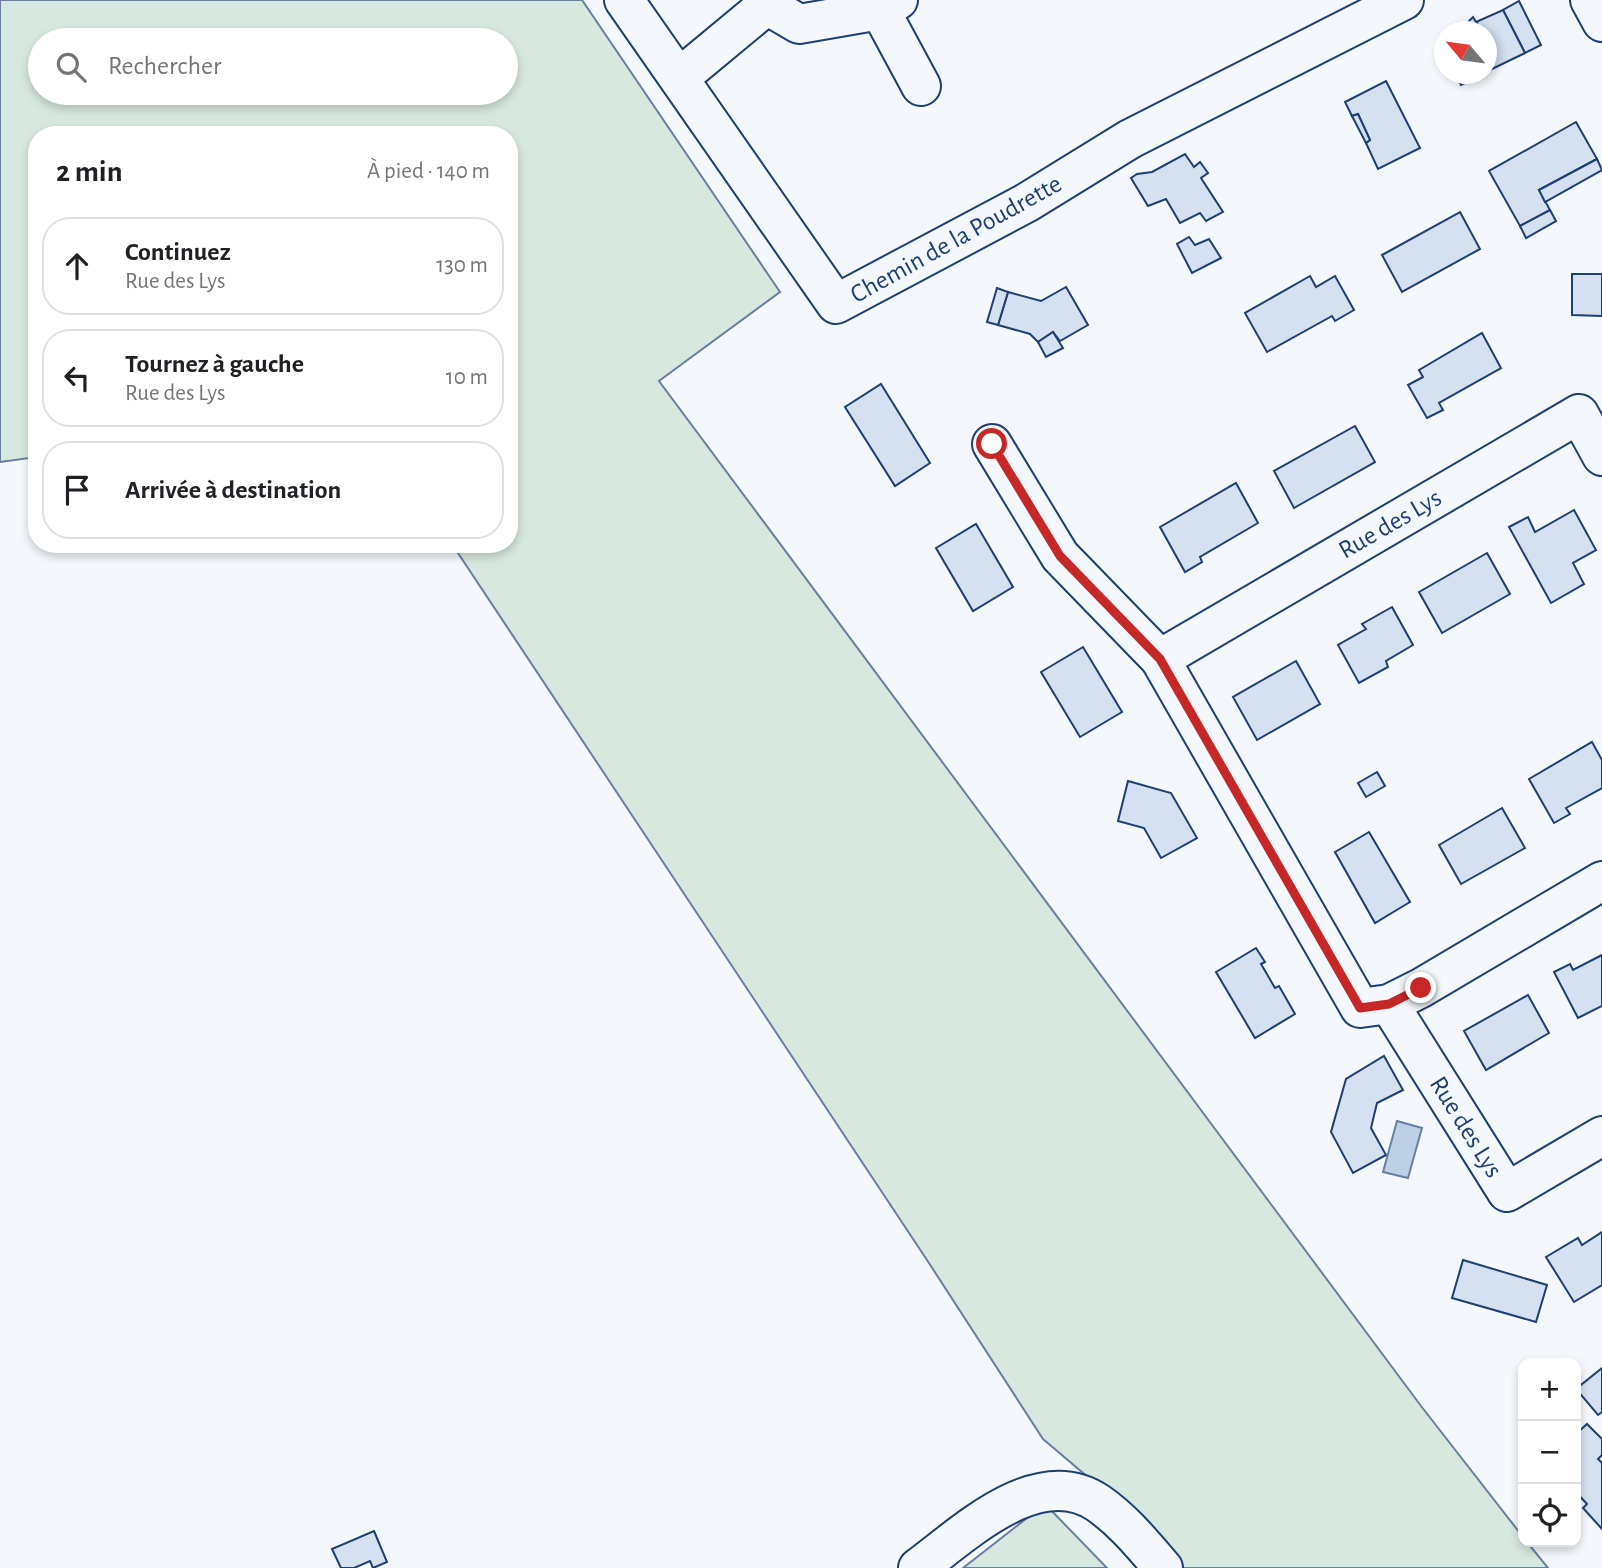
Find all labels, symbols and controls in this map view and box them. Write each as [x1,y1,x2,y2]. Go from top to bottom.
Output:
north arrow [1434,21,1497,84]
search box [28,28,518,105]
icon: search [52,48,90,86]
text: Rechercher [108,53,221,79]
text: 2 min [56,157,123,187]
text: À pied · 140 m [367,160,490,183]
street label: Chemin de la Poudrette [846,170,1066,308]
text: Continuez [125,239,231,265]
icon: ahead [58,247,96,285]
text: 130 m [436,254,488,277]
text: Rue des Lys [125,270,226,293]
text: Tournez à gauche [125,351,304,377]
icon: left [58,359,96,397]
text: 10 m [446,366,488,389]
text: Rue des Lys [125,382,226,405]
route start [976,428,1007,459]
icon: arrive [58,471,96,509]
text: Arrivée à destination [125,477,341,503]
street label: Rue des Lys [1334,484,1446,564]
route end [1405,972,1436,1003]
street label: Rue des Lys [1425,1072,1507,1182]
map controls [1518,1358,1581,1547]
button: + [1518,1358,1581,1421]
button: − [1518,1421,1581,1484]
button: locate [1518,1484,1581,1547]

